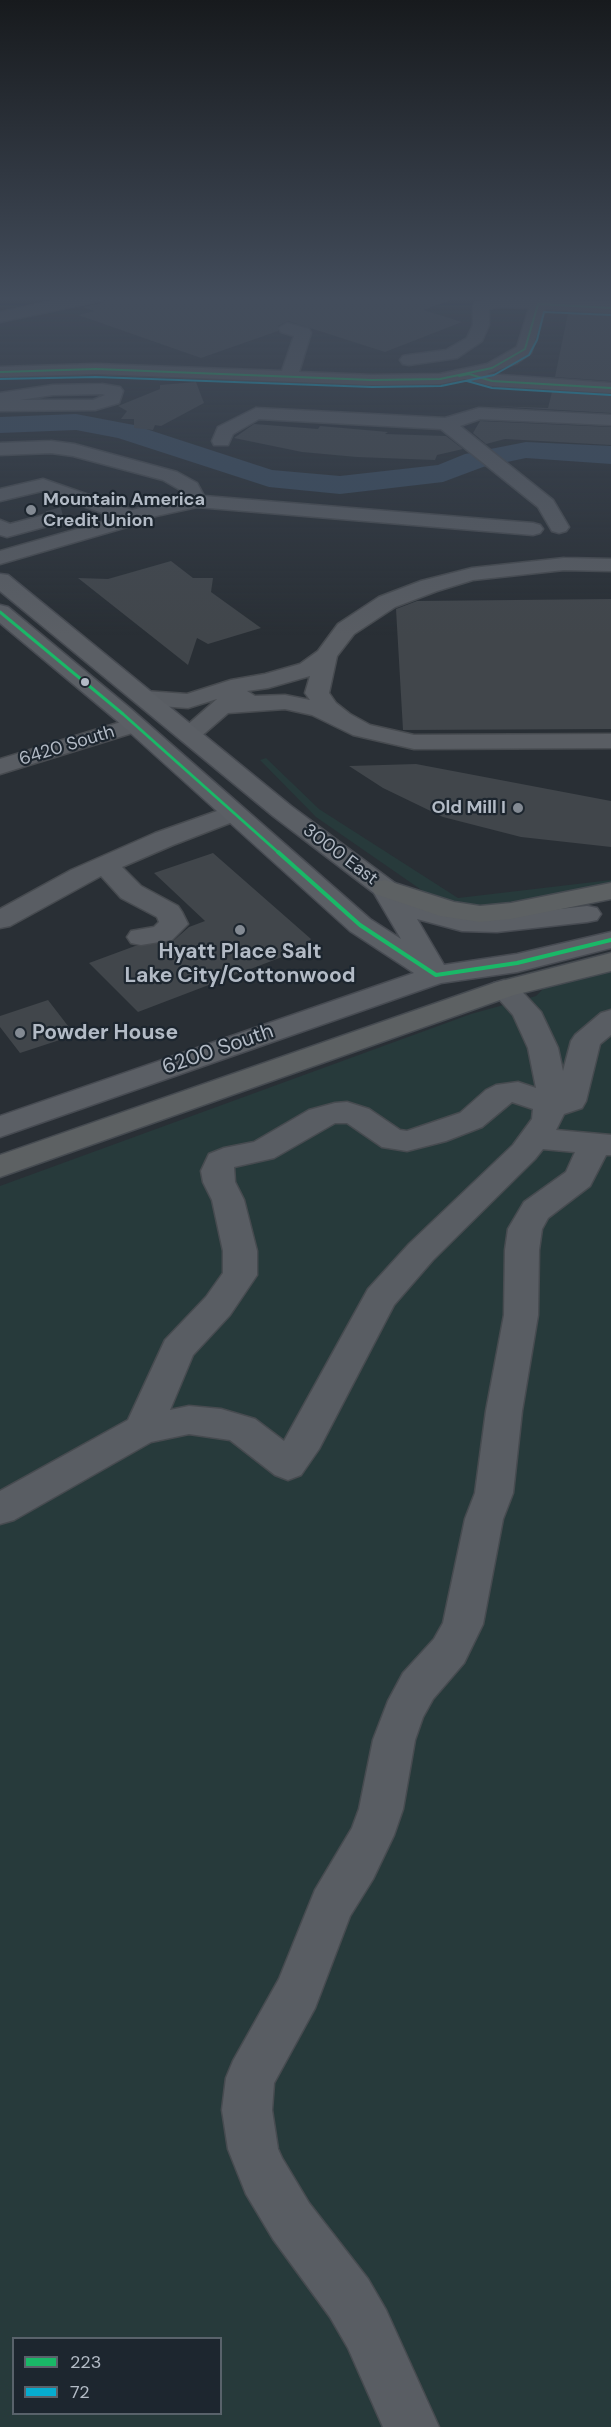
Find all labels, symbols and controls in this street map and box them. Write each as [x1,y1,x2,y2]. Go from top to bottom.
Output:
place label: Mountain America Credit Union [43,489,205,532]
marker: Mountain America Credit Union [24,503,38,517]
unlabelled marker [79,676,91,688]
street label: 6420 South [17,721,117,771]
place label: Old Mill I [431,797,506,819]
marker: Old Mill I [511,801,525,815]
street label: 3000 East [298,820,382,890]
marker: Hyatt Place Salt Lake City/Cottonwood [233,923,247,937]
place label: Hyatt Place Salt Lake City/Cottonwood [124,939,356,989]
street label: 6200 South [159,1019,277,1081]
place label: Powder House [32,1020,178,1046]
marker: Powder House [13,1026,27,1040]
legend [12,2337,222,2415]
text: 223 [70,2350,101,2374]
text: 72 [70,2380,90,2404]

